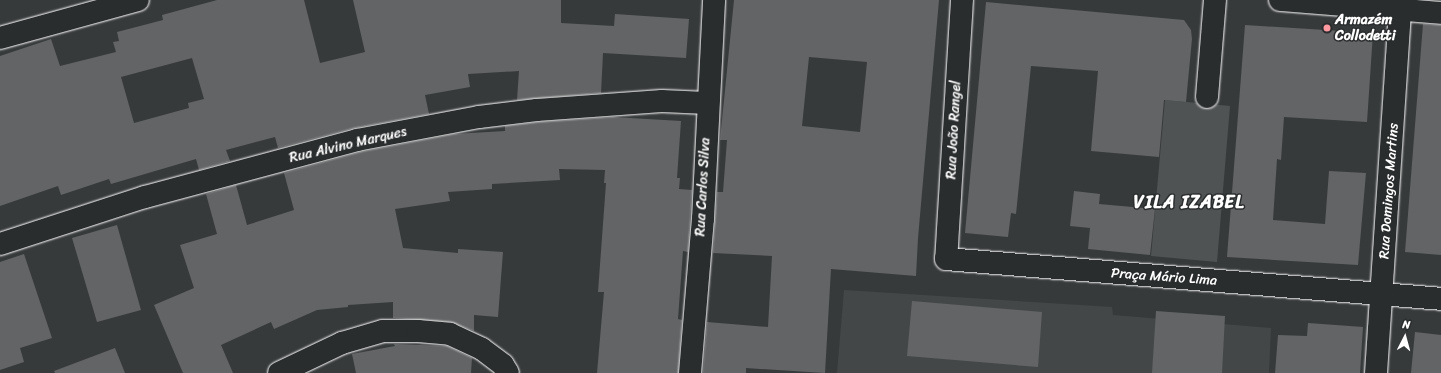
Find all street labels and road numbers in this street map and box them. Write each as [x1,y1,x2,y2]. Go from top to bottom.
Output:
street label: Rua João Rangel [943,80,965,180]
street label: Rua Domingos Martins [1376,122,1402,260]
street label: Rua Alvino Marques [288,123,408,167]
street label: Rua Carlos Silva [692,137,714,237]
street label: Praça Mário Lima [1111,265,1217,289]

